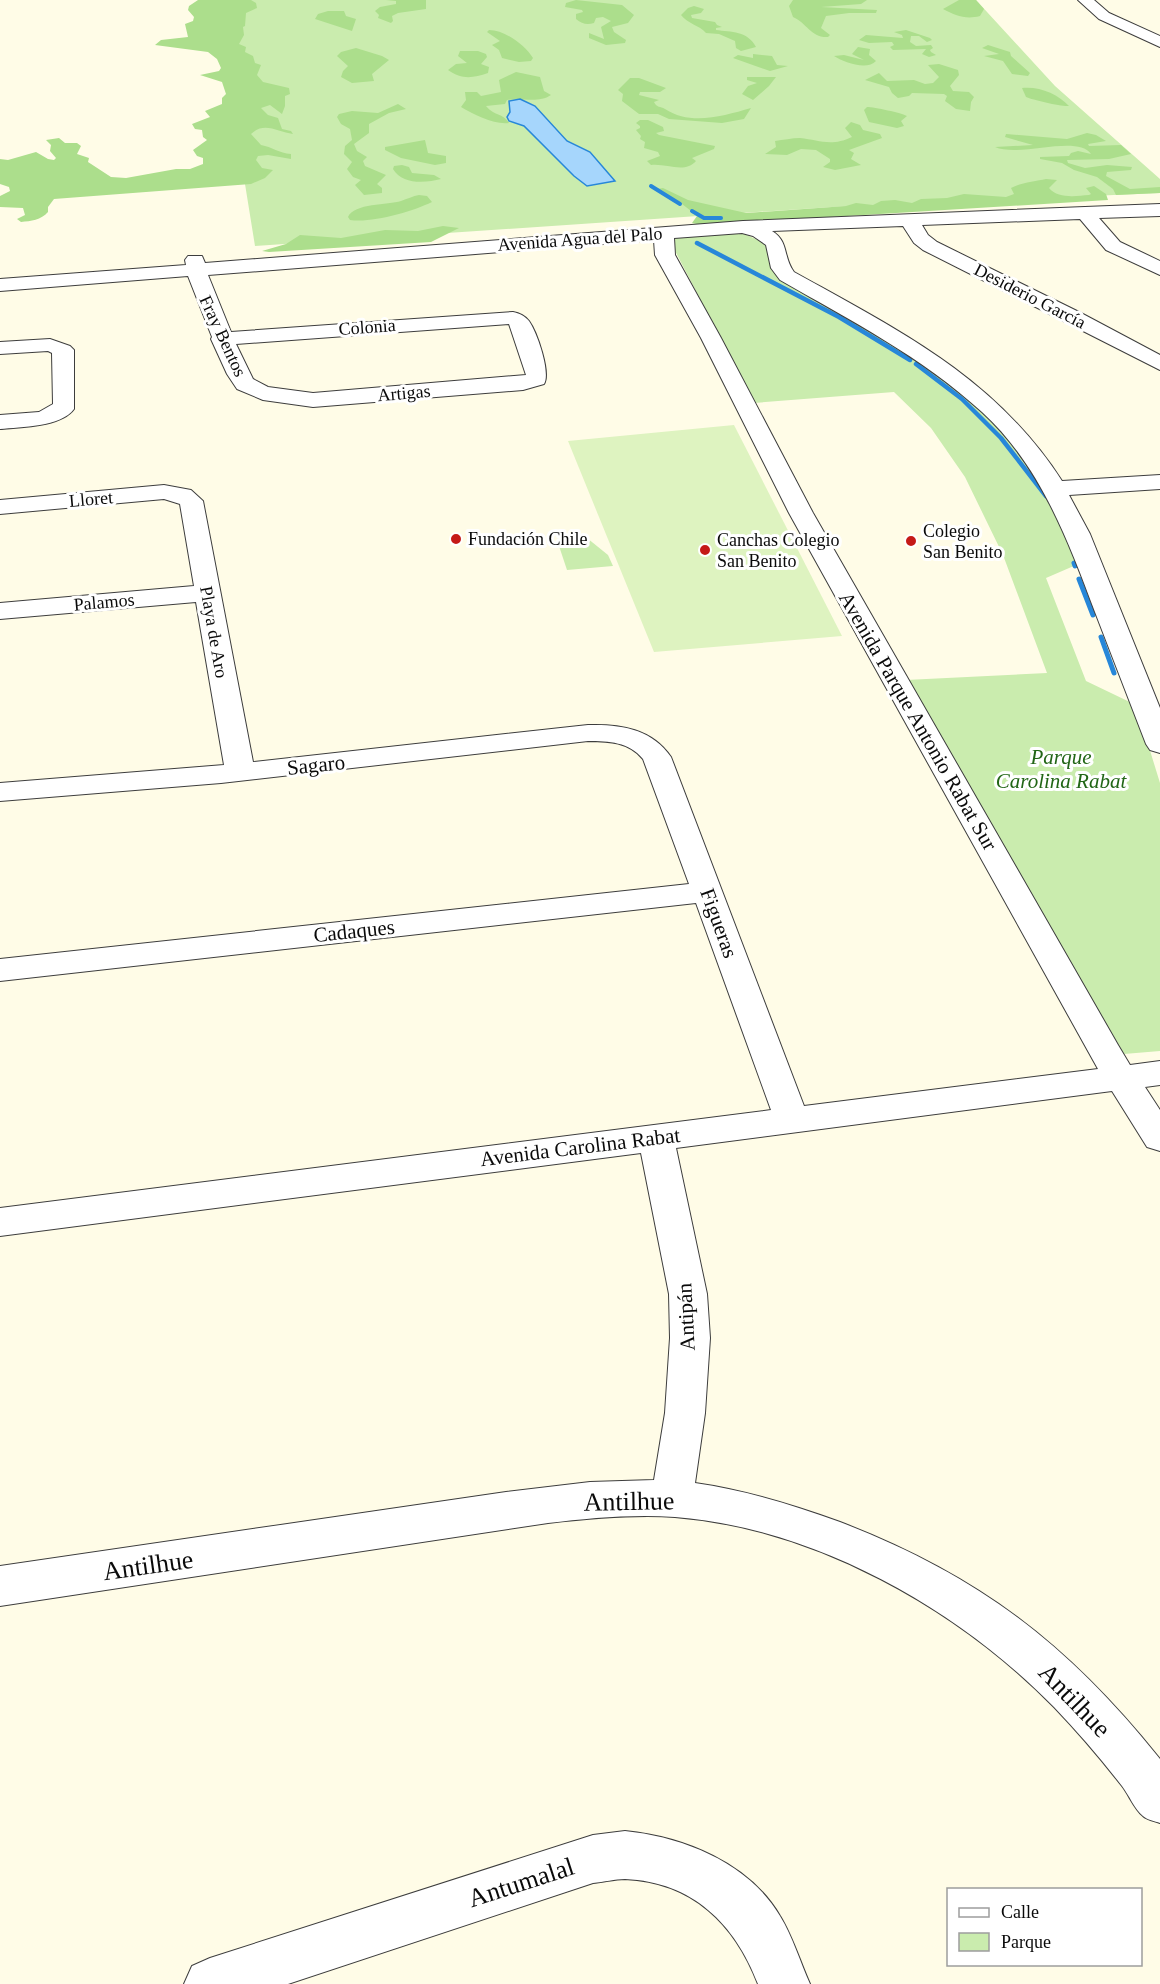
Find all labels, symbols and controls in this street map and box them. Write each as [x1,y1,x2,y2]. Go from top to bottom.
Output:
street label: Avenida Agua del Palo [497,223,663,255]
street label: Desiderio García [971,259,1089,333]
street label: Fray Bentos [195,292,251,380]
street label: Colonia [338,315,396,339]
street label: Artigas [377,381,431,405]
street label: Lloret [68,487,114,511]
place label: Colegio San Benito [923,521,1003,562]
place label: Fundación Chile [468,529,588,549]
place label: Canchas Colegio San Benito [717,530,839,571]
marker: Fundación Chile [449,532,463,546]
marker: Colegio San Benito [904,534,918,548]
marker: Canchas Colegio San Benito [698,543,712,557]
street label: Playa de Aro [196,584,232,680]
street label: Avenida Parque Antonio Rabat Sur [834,587,1002,855]
street label: Palamos [73,589,135,615]
park label: Parque Carolina Rabat [996,745,1127,793]
street label: Sagaro [286,750,346,780]
street label: Figueras [695,885,743,961]
street label: Cadaques [312,915,396,947]
street label: Avenida Carolina Rabat [479,1123,682,1171]
street label: Antipán [672,1282,700,1351]
street label: Antilhue [583,1486,675,1517]
street label: Antilhue [101,1545,195,1586]
street label: Antilhue [1033,1658,1117,1743]
street label: Antumalal [464,1852,578,1913]
legend [947,1888,1142,1966]
text: Calle [1001,1902,1039,1922]
text: Parque [1001,1932,1051,1952]

